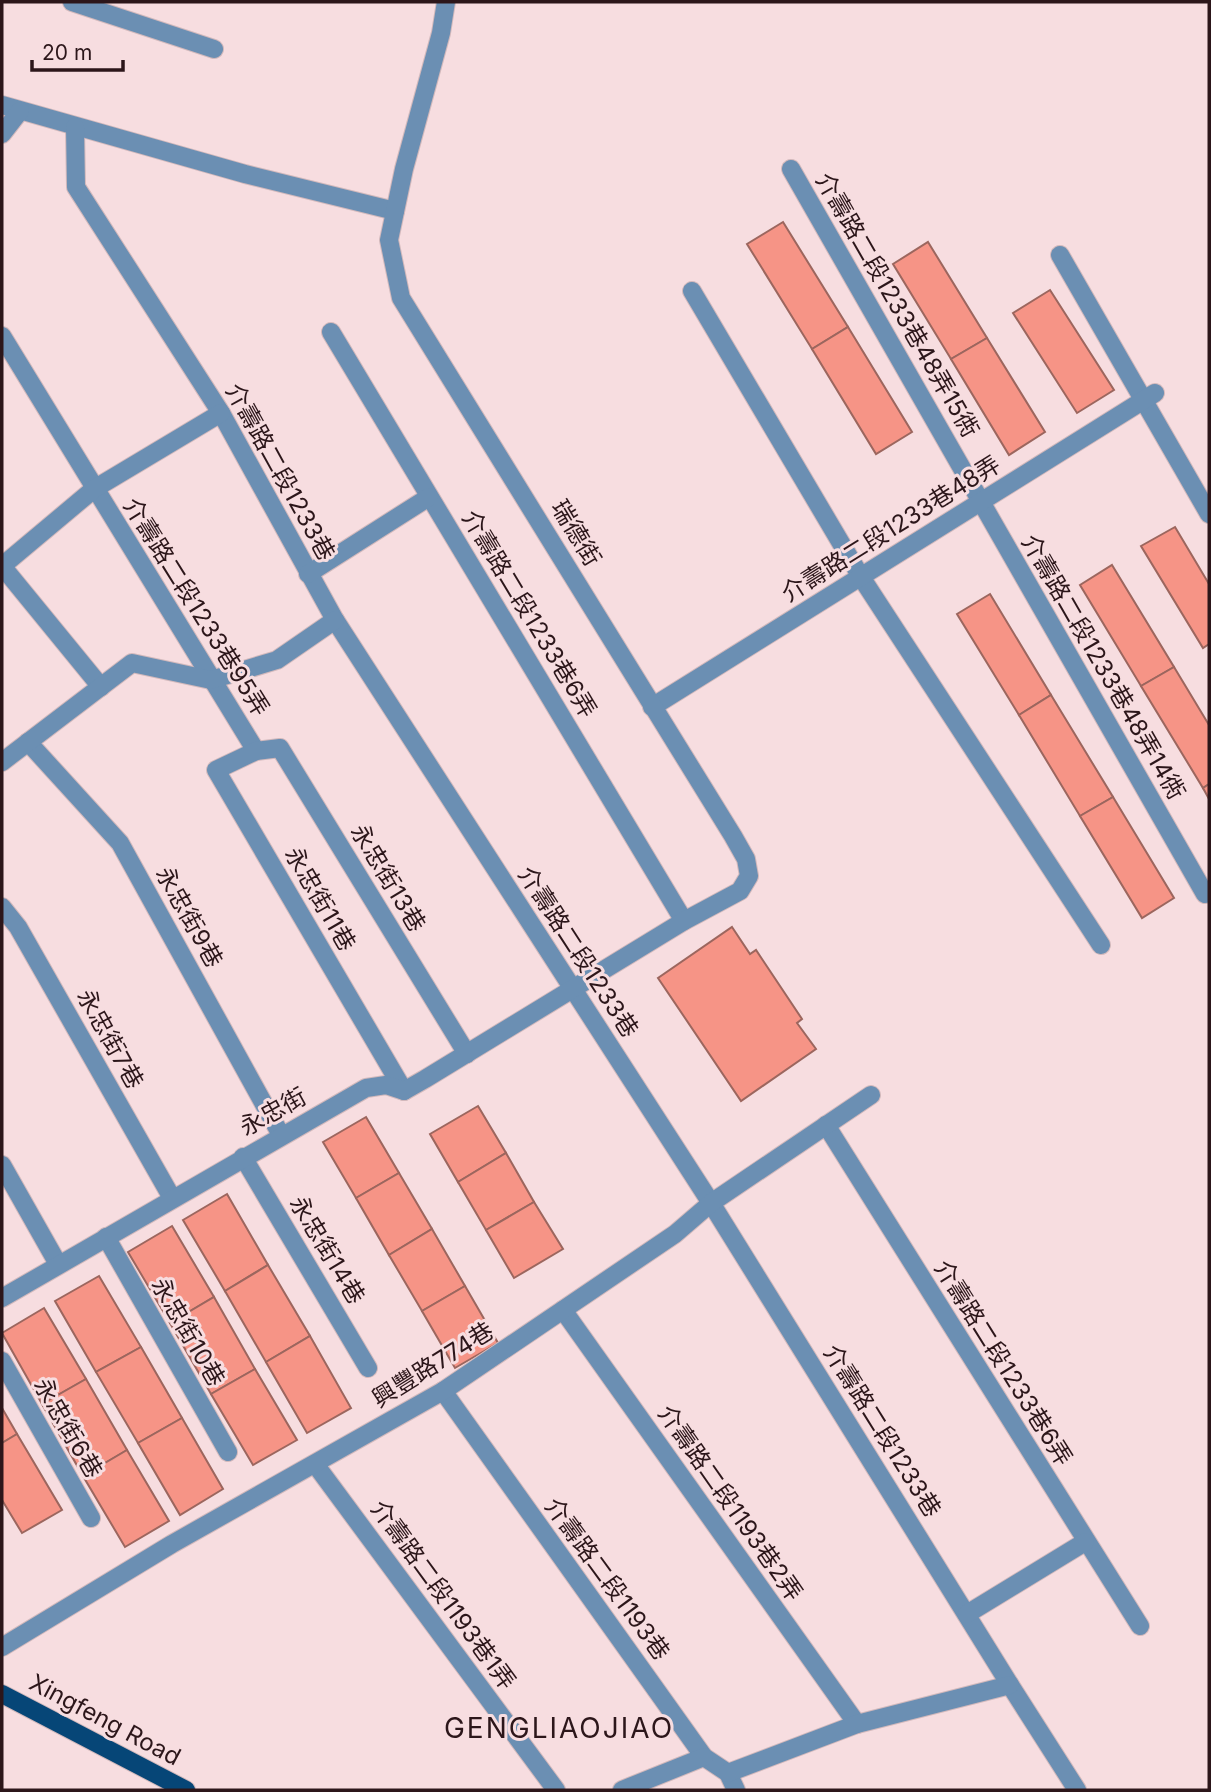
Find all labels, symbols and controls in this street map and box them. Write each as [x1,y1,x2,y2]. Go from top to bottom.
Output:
scale bar [32,28,122,72]
text: 20 m [42,40,92,65]
street label: 介壽路二段1233巷48弄15衖 [810,167,985,442]
street label: 介壽路二段1233巷 [220,378,341,565]
street label: 介壽路二段1233巷48弄 [776,449,1005,608]
street label: 介壽路二段1233巷95弄 [117,492,275,721]
street label: 瑞德街 [545,494,607,571]
street label: 介壽路二段1233巷6弄 [456,505,603,723]
street label: 介壽路二段1233巷48弄14衖 [1015,529,1191,805]
street label: 永忠街13巷 [345,819,432,937]
street label: 永忠街11巷 [279,841,362,956]
street label: 永忠街9巷 [150,861,229,972]
street label: 介壽路二段1233巷 [512,861,645,1043]
street label: 永忠街7巷 [71,984,150,1094]
street label: 永忠街 [234,1081,311,1142]
street label: 永忠街14巷 [284,1190,371,1309]
street label: 介壽路二段1233巷6弄 [928,1255,1078,1471]
street label: 永忠街10巷 [146,1272,231,1391]
street label: 興豐路774巷 [367,1316,499,1413]
street label: 介壽路二段1233巷 [818,1339,947,1522]
street label: 永忠街6巷 [28,1372,109,1483]
street label: 介壽路二段1193巷2弄 [652,1399,809,1606]
street label: 介壽路二段1193巷 [539,1492,676,1665]
street label: 介壽路二段1193巷1弄 [365,1494,522,1695]
street label: Xingfeng Road [25,1668,186,1772]
district label: GENGLIAOJIAO [444,1711,674,1745]

